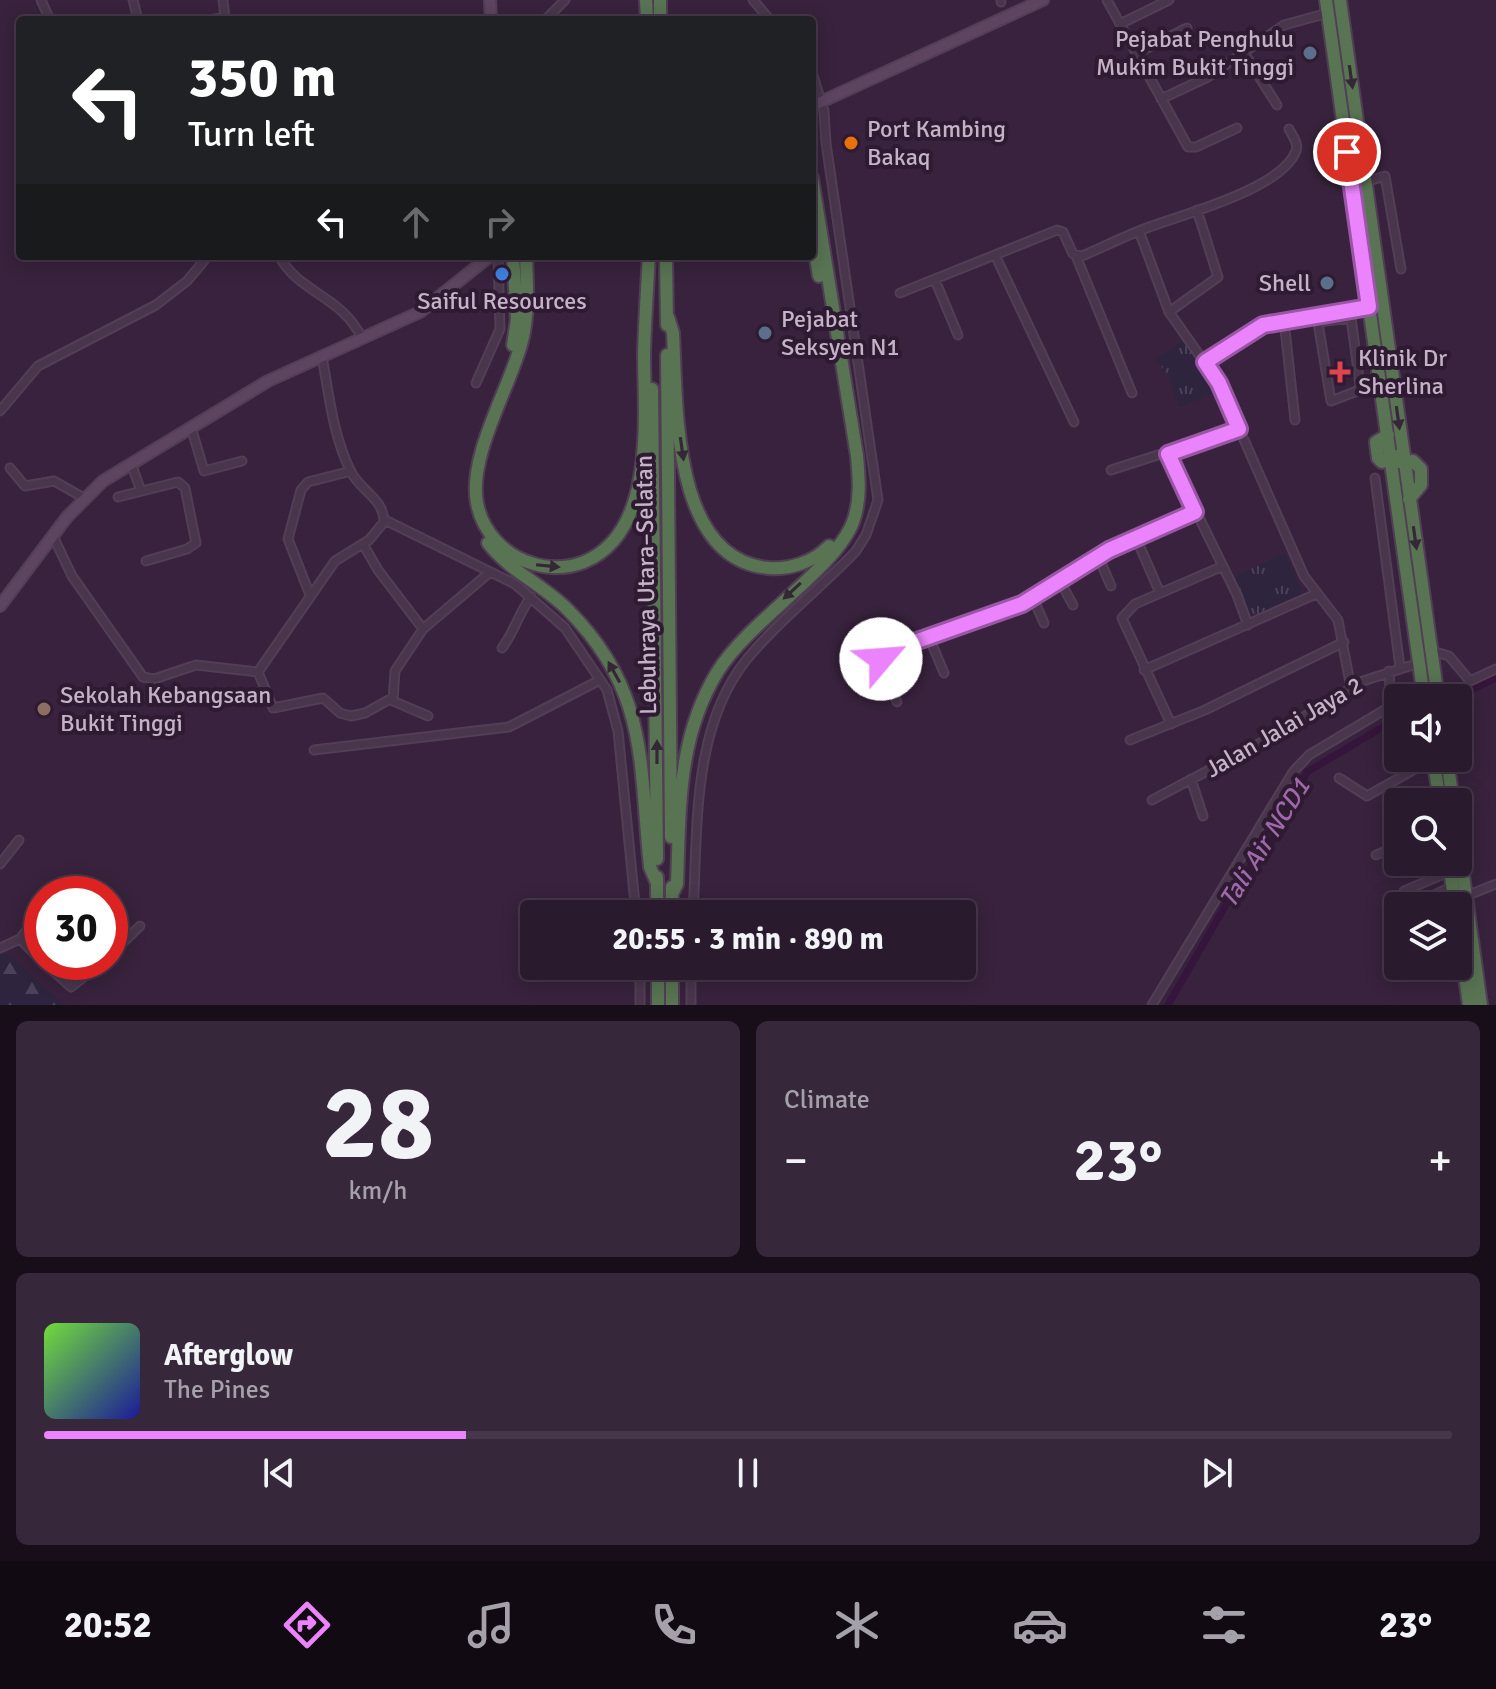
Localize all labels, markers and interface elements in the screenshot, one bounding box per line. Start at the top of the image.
place label: Pejabat Penghulu Mukim Bukit Tinggi [1096,24,1294,82]
text: 350 m [188,43,336,112]
marker: Pejabat Penghulu Mukim Bukit Tinggi [1301,44,1319,62]
icon: left [56,48,160,152]
one-way arrow [1345,65,1358,90]
text: Turn left [188,112,315,157]
place label: Port Kambing Bakaq [867,114,1006,172]
pin [1313,118,1381,186]
icon: arrive [1325,130,1369,174]
marker: Port Kambing Bakaq [842,134,860,152]
icon: left [310,200,354,244]
icon: ahead [394,200,438,244]
icon: right [478,200,522,244]
marker: Saiful Resources [493,265,511,283]
place label: Shell [1259,268,1311,298]
marker: Shell [1318,274,1336,292]
place label: Saiful Resources [417,286,587,316]
place label: Pejabat Seksyen N1 [781,304,899,362]
marker: Pejabat Seksyen N1 [756,324,774,342]
place label: Klinik Dr Sherlina [1358,343,1447,401]
marker: Klinik Dr Sherlina [1329,361,1351,383]
one-way arrow [1392,406,1405,431]
one-way arrow [676,437,689,462]
street label: Lebuhraya Utara–Selatan [629,455,663,715]
one-way arrow [1408,526,1421,551]
one-way arrow [536,559,561,572]
one-way arrow [782,582,801,600]
position arrow [839,617,923,701]
one-way arrow [607,661,621,683]
street label: Jalan Jalai Jaya 2 [1200,670,1368,784]
place label: Sekolah Kebangsaan Bukit Tinggi [60,680,271,738]
map controls [1384,684,1472,980]
button: sound [1384,684,1472,772]
marker: Sekolah Kebangsaan Bukit Tinggi [35,700,53,718]
one-way arrow [651,739,663,764]
water label: Tali Air NCD1 [1213,772,1317,914]
button: search [1384,788,1472,876]
speed limit sign: 30 [24,876,128,980]
button: layers [1384,892,1472,980]
text: 20:55 · 3 min · 890 m [612,921,884,958]
text: 28 [322,1059,434,1187]
text: Climate [784,1084,870,1116]
text: 23° [1074,1124,1162,1198]
text: − [784,1134,808,1188]
text: + [1428,1134,1452,1188]
text: km/h [349,1175,407,1207]
text: Afterglow [164,1337,293,1374]
text: The Pines [164,1374,270,1406]
icon: previous [257,1451,301,1495]
icon: pause [726,1451,770,1495]
icon: next [1195,1451,1239,1495]
icon: directions [279,1597,335,1653]
icon: music [463,1597,519,1653]
icon: phone [646,1597,702,1653]
icon: climate [829,1597,885,1653]
icon: car [1012,1597,1068,1653]
icon: filters [1196,1597,1252,1653]
text: 20:52 [64,1603,152,1648]
text: 23° [1379,1603,1432,1648]

